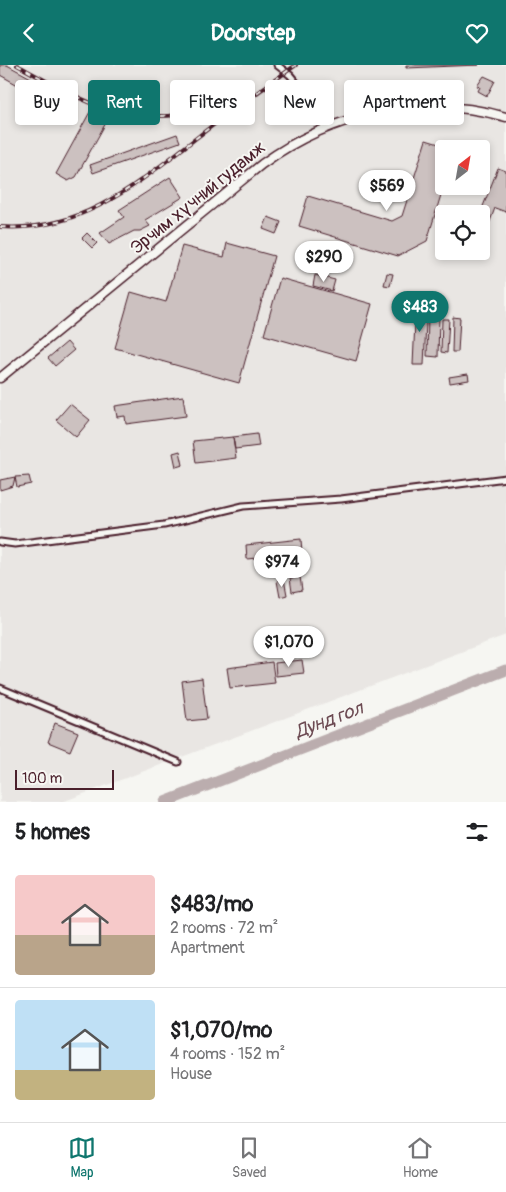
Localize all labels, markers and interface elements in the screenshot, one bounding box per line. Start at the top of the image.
icon: back [15,19,43,47]
text: Doorstep [210,19,296,47]
icon: heart [463,19,491,47]
chip: Buy [15,80,78,125]
chip: Rent [88,80,160,125]
chip: Filters [170,80,255,125]
chip: New [265,80,334,125]
chip: Apartment [344,80,464,125]
street label: Эрчим хүчний гудамж [126,136,270,259]
north arrow [435,140,490,195]
map controls [435,140,490,260]
pin: $569 [357,169,417,212]
text: $569 [370,176,404,196]
button: locate [435,205,490,260]
pin: $290 [294,241,354,283]
text: $290 [306,247,342,267]
pin: $483 [390,291,450,333]
text: $483 [403,297,437,317]
pin: $974 [252,545,312,588]
text: $974 [265,552,299,572]
pin: $1,070 [248,625,330,668]
text: $1,070 [264,632,314,652]
water label: Дунд гол [291,695,368,744]
scale bar [15,767,114,790]
text: 100 m [22,770,62,787]
icon: filters [463,818,491,846]
text: 5 homes [15,819,90,846]
text: $483/mo [170,891,253,918]
icon: home [55,895,115,955]
text: 2 rooms · 72 m² [170,918,278,938]
text: Apartment [170,938,245,958]
text: $1,070/mo [170,1017,272,1044]
icon: home [55,1020,115,1080]
text: 4 rooms · 152 m² [170,1044,285,1064]
text: House [170,1064,212,1084]
tab: Map [68,1134,96,1181]
tab: Saved [232,1134,267,1181]
tab: Home [403,1134,438,1181]

